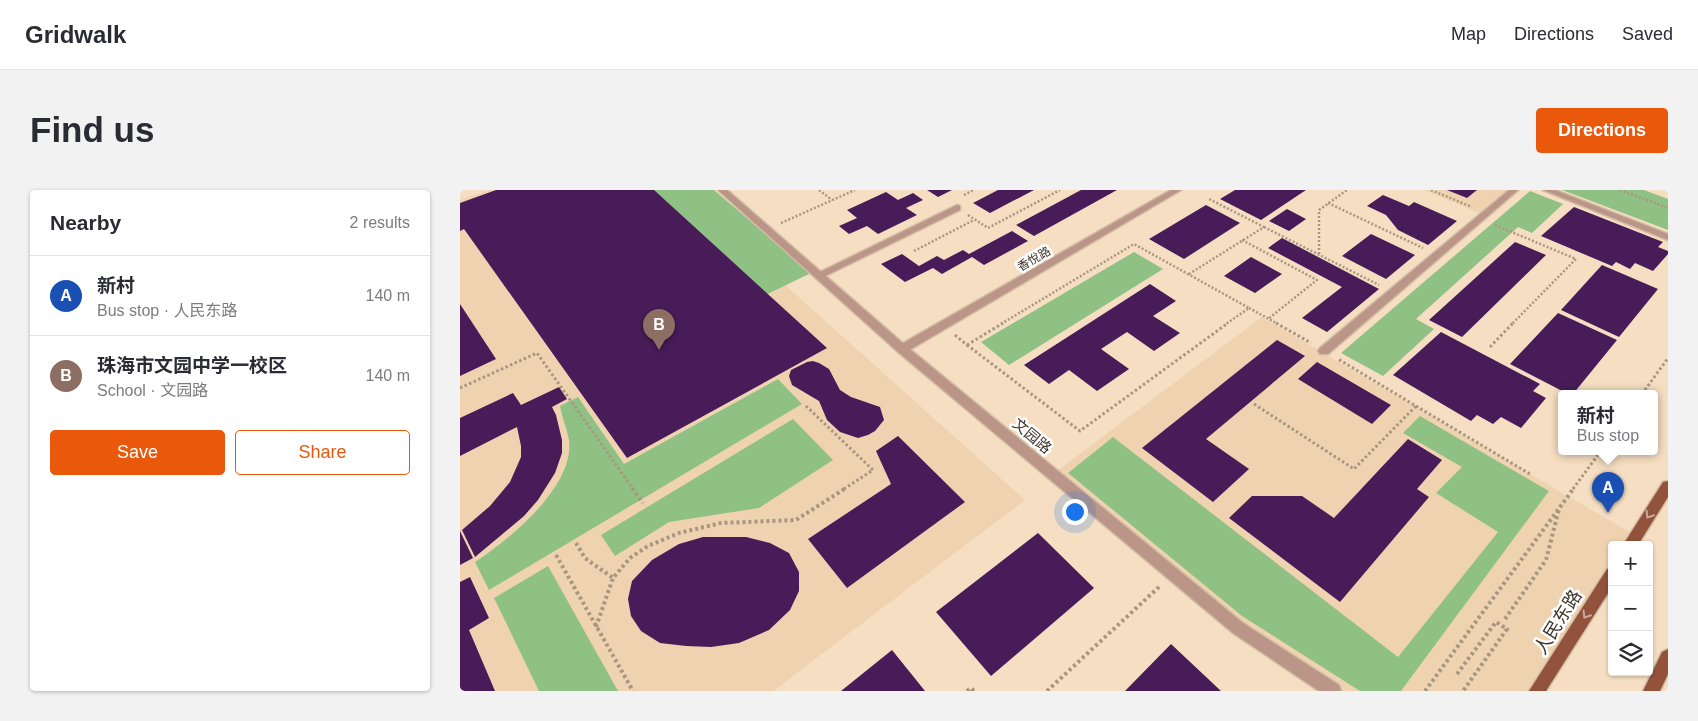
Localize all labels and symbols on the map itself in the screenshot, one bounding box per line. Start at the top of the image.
street label: 香悅路 [1015,244,1053,274]
pin: B [643,309,675,350]
street label: 文园路 [1010,415,1055,457]
pin: A [1592,472,1624,513]
your location [1062,499,1088,525]
one-way arrow [1646,510,1656,519]
street label: 人民东路 [1530,586,1586,658]
one-way arrow [1582,610,1592,619]

